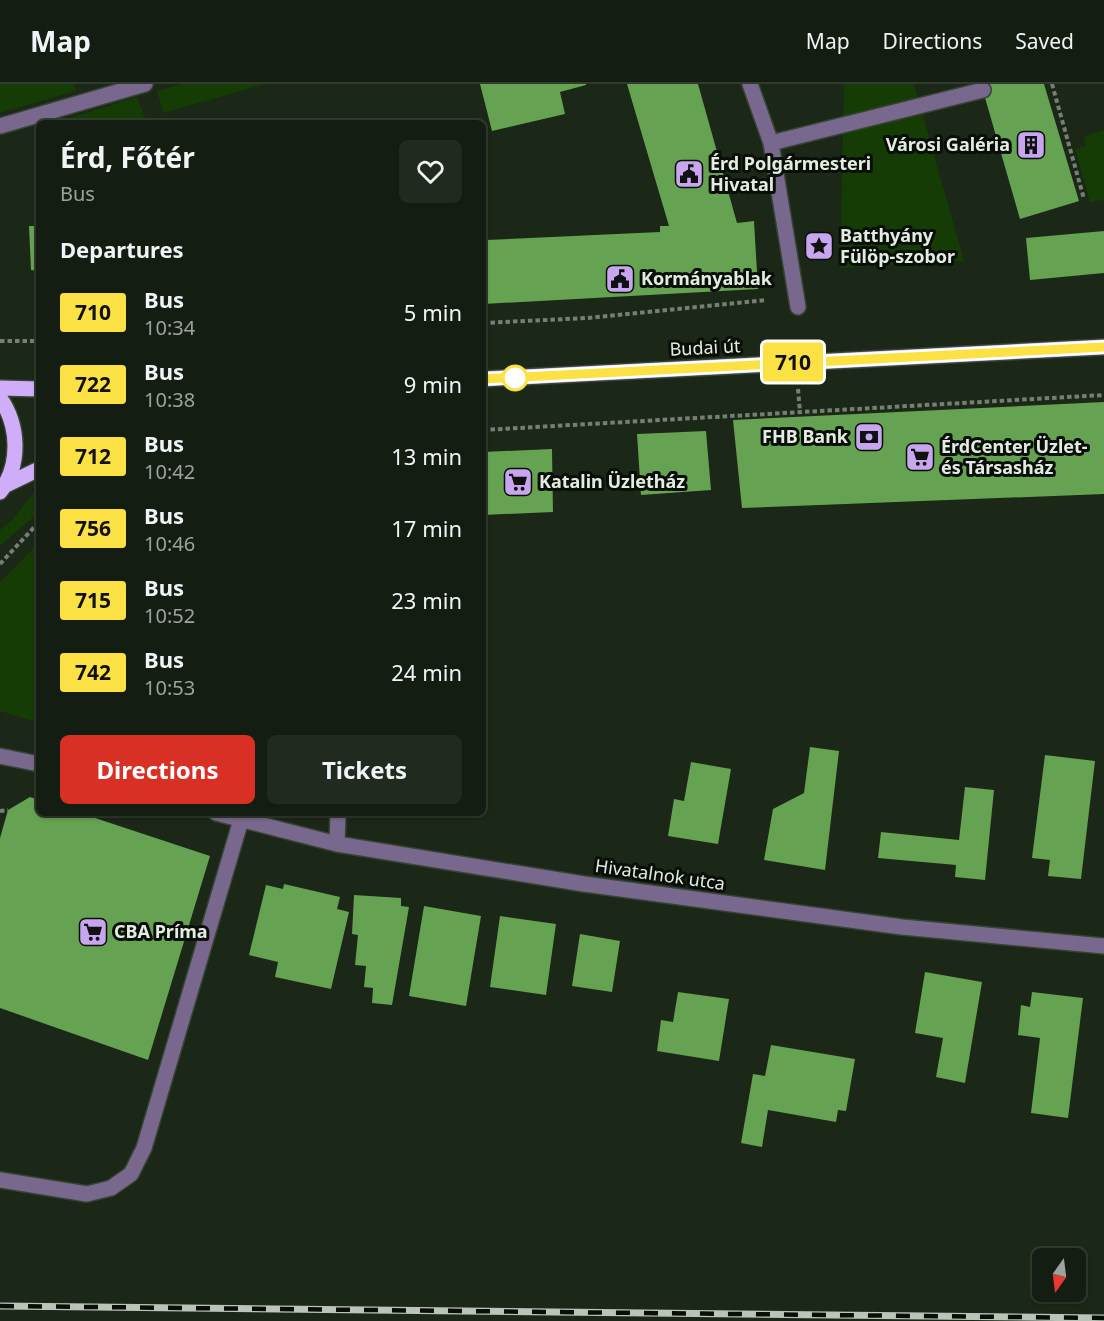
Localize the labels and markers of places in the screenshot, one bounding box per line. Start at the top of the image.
building icon: Városi Galéria [1015,129,1047,161]
place label: Városi Galéria [886,132,1010,156]
place label: Érd Polgármesteri Hivatal [710,151,871,196]
public building icon: Érd Polgármesteri Hivatal [673,158,705,190]
place label: Batthyány Fülöp-szobor [840,223,955,268]
place icon: Batthyány Fülöp-szobor [803,230,835,262]
public building icon: Kormányablak [604,263,636,295]
place label: Kormányablak [641,266,773,290]
unlabelled marker [502,365,528,391]
bank icon: FHB Bank [853,421,885,453]
place label: FHB Bank [762,424,849,448]
place label: ÉrdCenter Üzlet- és Társasház [941,434,1088,479]
supermarket icon: ÉrdCenter Üzlet- és Társasház [904,441,936,473]
supermarket icon: Katalin Üzletház [502,466,534,498]
place label: Katalin Üzletház [539,469,685,493]
supermarket icon: CBA Príma [77,916,109,948]
place label: CBA Príma [114,919,208,943]

